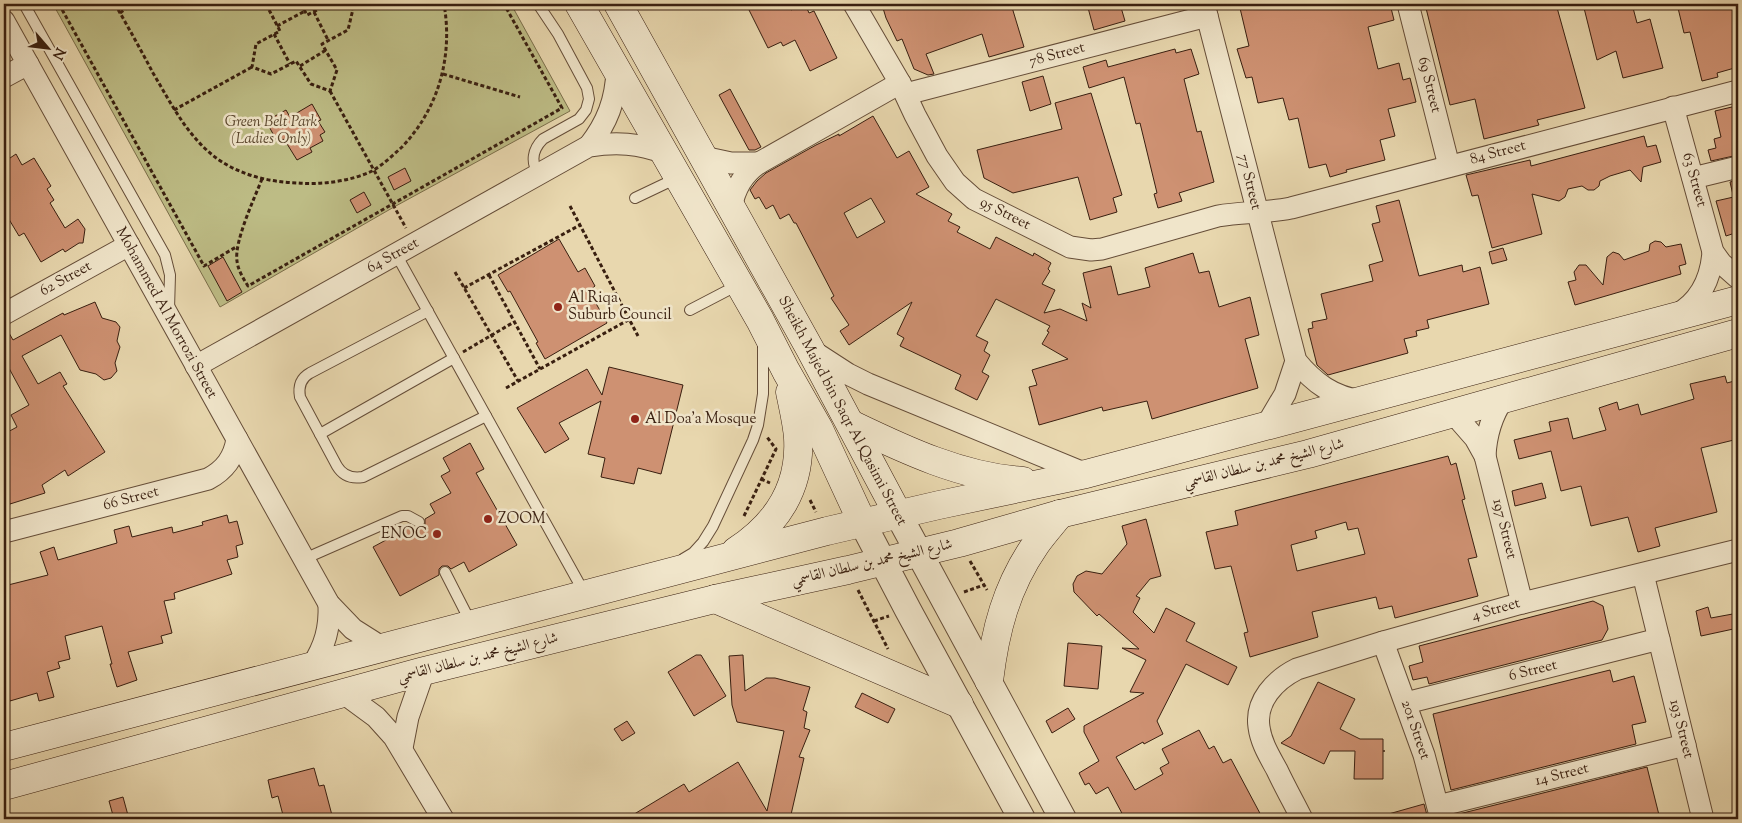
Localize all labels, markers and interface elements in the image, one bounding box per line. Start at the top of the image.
north arrow [22,22,72,72]
street label: 78 Street [1027,37,1087,73]
text: N [46,44,69,63]
street label: 69 Street [1412,55,1446,115]
park label: Green Belt Park (Ladies Only) [225,112,318,150]
street label: 84 Street [1468,136,1528,170]
street label: 63 Street [1676,150,1712,210]
street label: 77 Street [1232,152,1266,212]
street label: 95 Street [976,192,1034,236]
street label: Mohammed Al Morrozi Street [110,223,222,403]
street label: 64 Street [363,233,423,279]
street label: 62 Street [36,256,96,302]
place label: Al Riqa Suburb Council [568,288,672,326]
street label: Sheikh Majed bin Saqr Al Qasimi Street [772,292,912,530]
marker: Al Riqa Suburb Council [552,301,564,313]
place label: Al Doa'a Mosque [645,409,757,430]
marker: Al Doa'a Mosque [629,413,641,425]
street label: شارع الشيخ محمد بن سلطان القاسمي [1181,434,1347,496]
street label: 66 Street [101,482,161,516]
street label: 197 Street [1486,497,1522,561]
place label: ZOOM [498,509,546,530]
marker: ZOOM [482,513,494,525]
place label: ENOC [381,524,427,545]
marker: ENOC [431,528,443,540]
street label: شارع الشيخ محمد بن سلطان القاسمي [789,534,955,594]
street label: 4 Street [1469,593,1523,627]
street label: شارع الشيخ محمد بن سلطان القاسمي [395,628,561,690]
street label: 6 Street [1506,655,1560,687]
street label: 201 Street [1395,697,1435,763]
street label: 193 Street [1664,697,1698,761]
street label: 14 Street [1533,758,1591,792]

